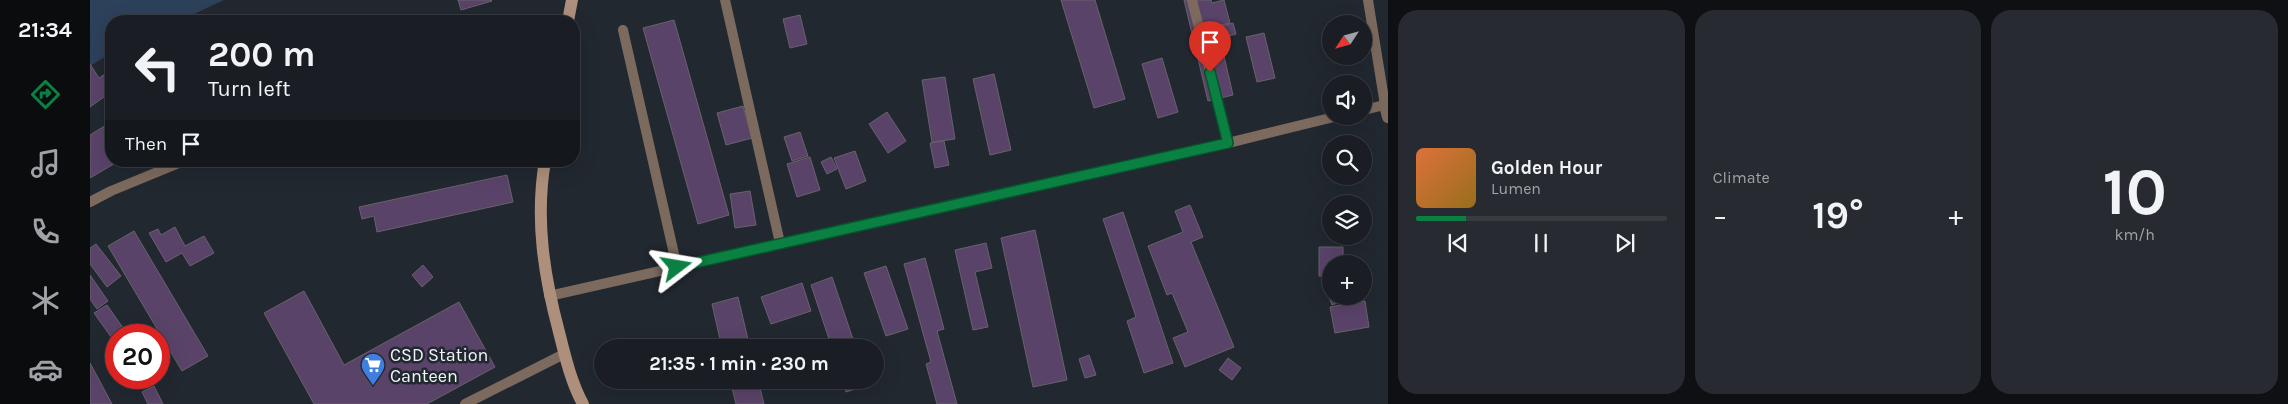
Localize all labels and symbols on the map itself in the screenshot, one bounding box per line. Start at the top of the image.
north arrow [1322,15,1372,65]
pin [1189,21,1231,72]
position arrow [650,240,702,292]
speed limit sign: 20 [105,324,170,389]
place label: CSD Station Canteen [390,344,488,387]
supermarket icon: CSD Station Canteen [360,352,386,386]

